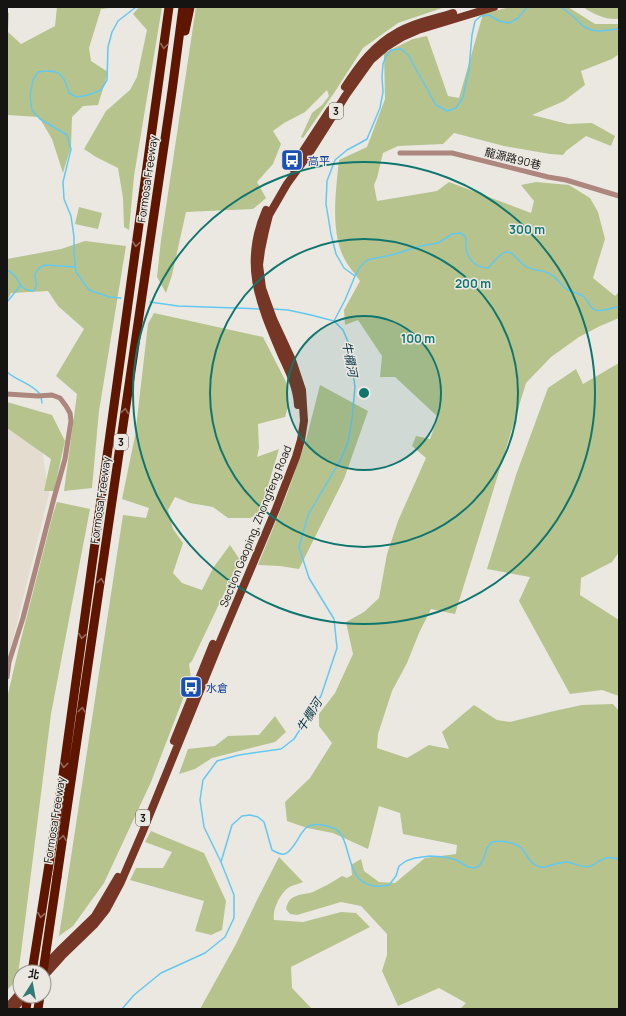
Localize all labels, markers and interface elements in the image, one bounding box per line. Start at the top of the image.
one-way arrow [160,43,169,49]
road number: 3 [329,103,343,119]
street label: Formosa Freeway [133,134,161,223]
street label: 龍源路90巷 [483,144,543,172]
bus stop icon: 高平 [279,147,305,173]
place label: 高平 [308,153,330,168]
text: 300 m [509,221,545,238]
one-way arrow [132,241,141,247]
text: 200 m [455,275,491,292]
text: 100 m [401,330,435,347]
water label: 牛欄河 [338,340,362,380]
centre of rings [357,386,371,400]
one-way arrow [120,408,129,414]
road number: 3 [114,434,128,450]
street label: Section Gaoping, Zhongfeng Road [216,443,294,609]
street label: Formosa Freeway [86,455,114,544]
one-way arrow [96,578,105,584]
one-way arrow [78,633,87,639]
bus stop icon: 水倉 [178,674,204,700]
place label: 水倉 [206,680,228,695]
water label: 牛欄河 [292,694,327,735]
one-way arrow [77,707,86,713]
one-way arrow [60,762,69,768]
street label: Formosa Freeway [40,775,68,864]
road number: 3 [136,810,150,826]
one-way arrow [58,835,67,841]
one-way arrow [37,912,46,918]
north arrow [12,964,52,1004]
text: 北 [27,965,41,982]

